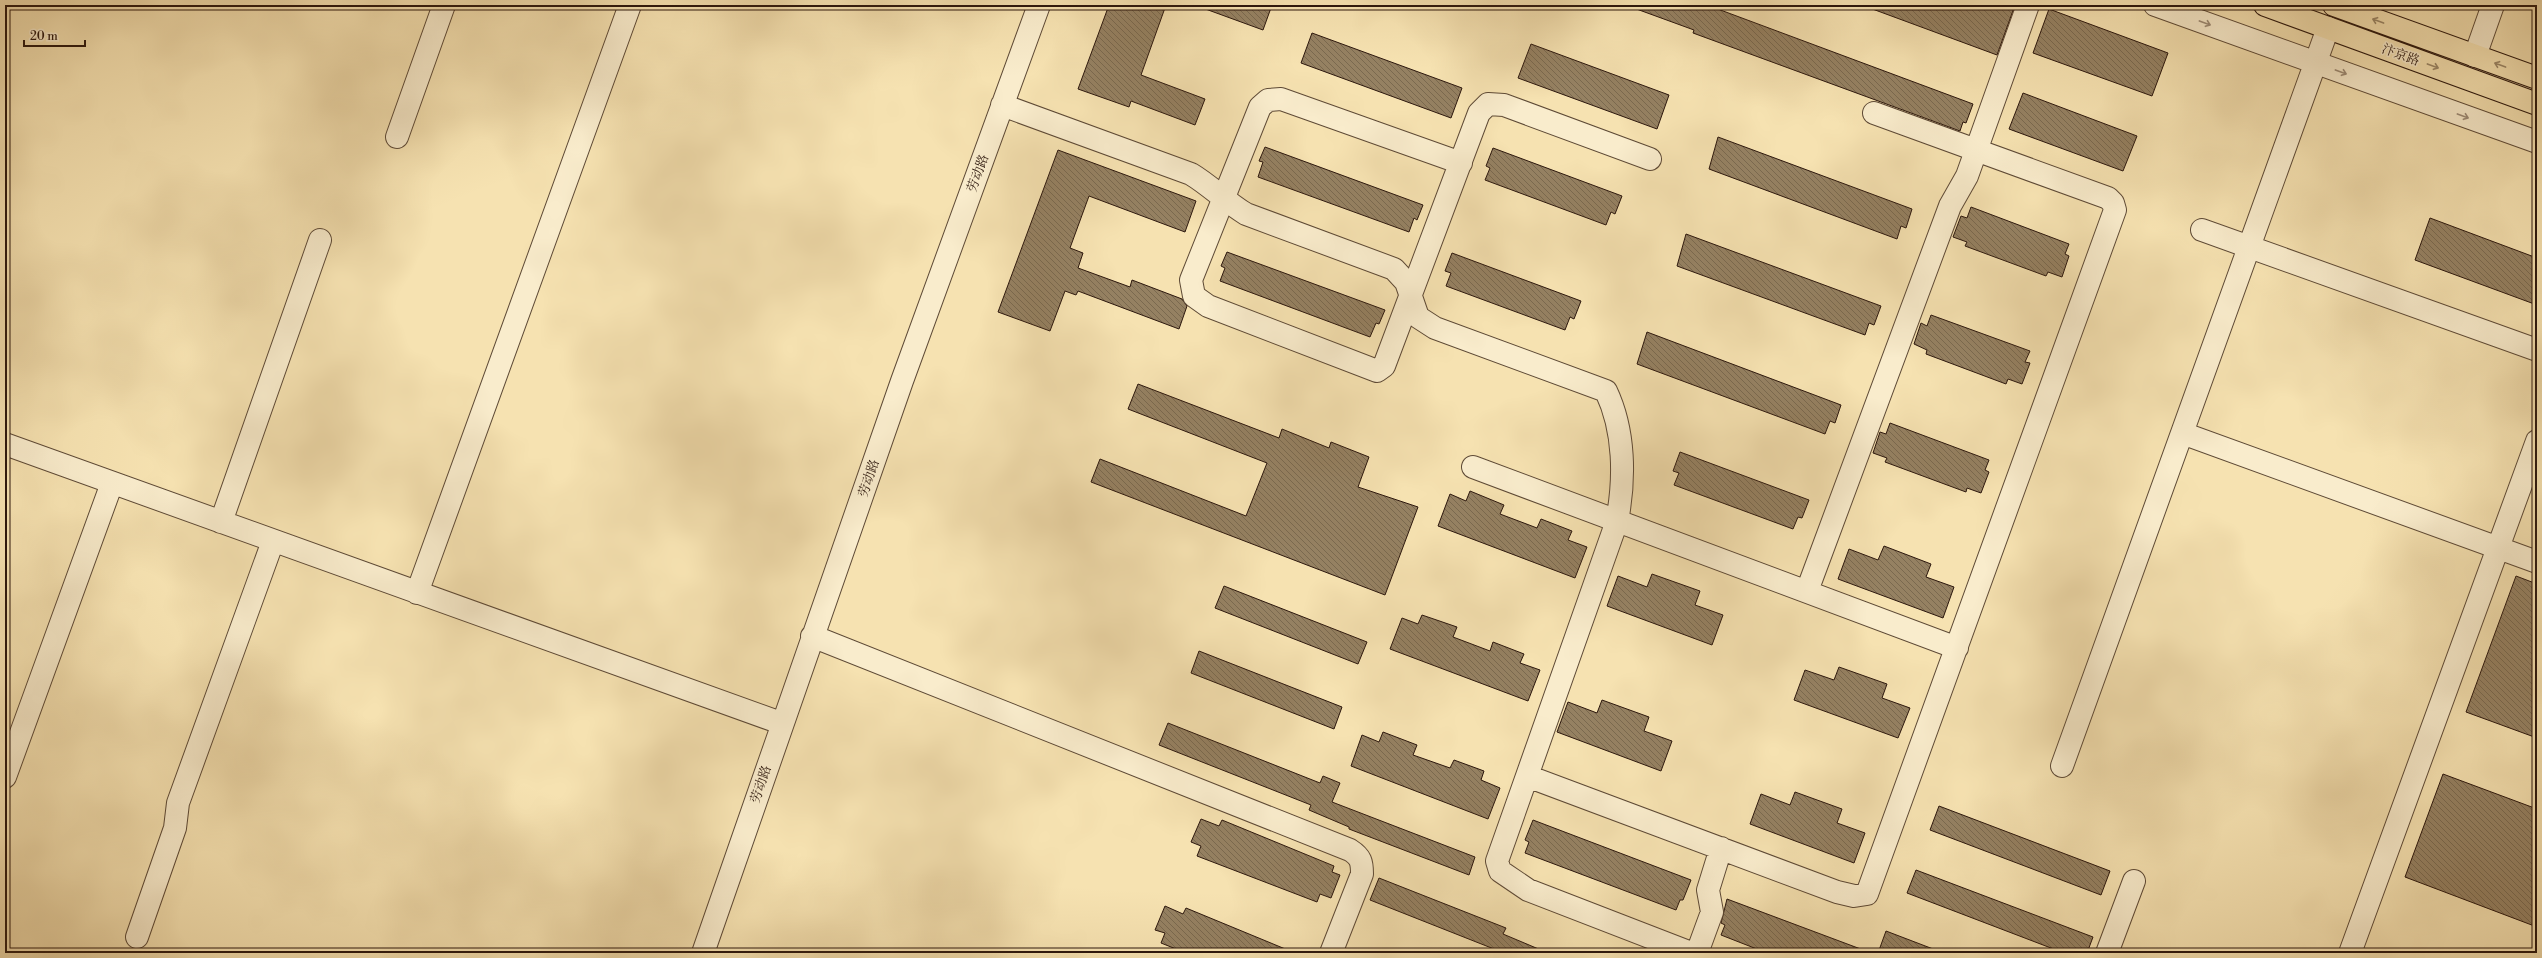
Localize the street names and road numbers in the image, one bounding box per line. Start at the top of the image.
street label: 汴京路 [2380,41,2422,69]
street label: 劳动路 [964,152,992,194]
street label: 劳动路 [855,457,883,499]
street label: 劳动路 [747,763,775,805]

